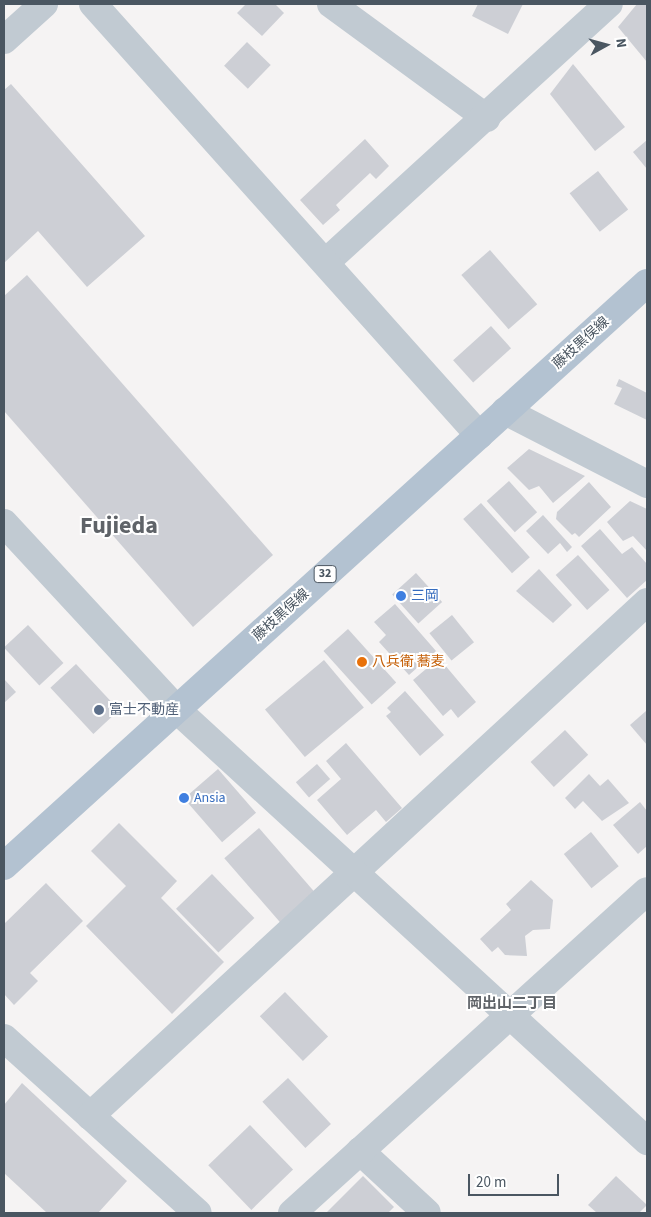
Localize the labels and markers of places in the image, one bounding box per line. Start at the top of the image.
place label: 三岡 [411,588,439,604]
marker: 三岡 [395,590,407,602]
place label: 八兵衛 蕎麦 [372,654,445,670]
marker: 八兵衛 蕎麦 [356,656,368,668]
place label: 富士不動産 [109,702,179,718]
marker: 富士不動産 [93,704,105,716]
place label: Ansia [194,790,226,806]
marker: Ansia [178,792,190,804]

